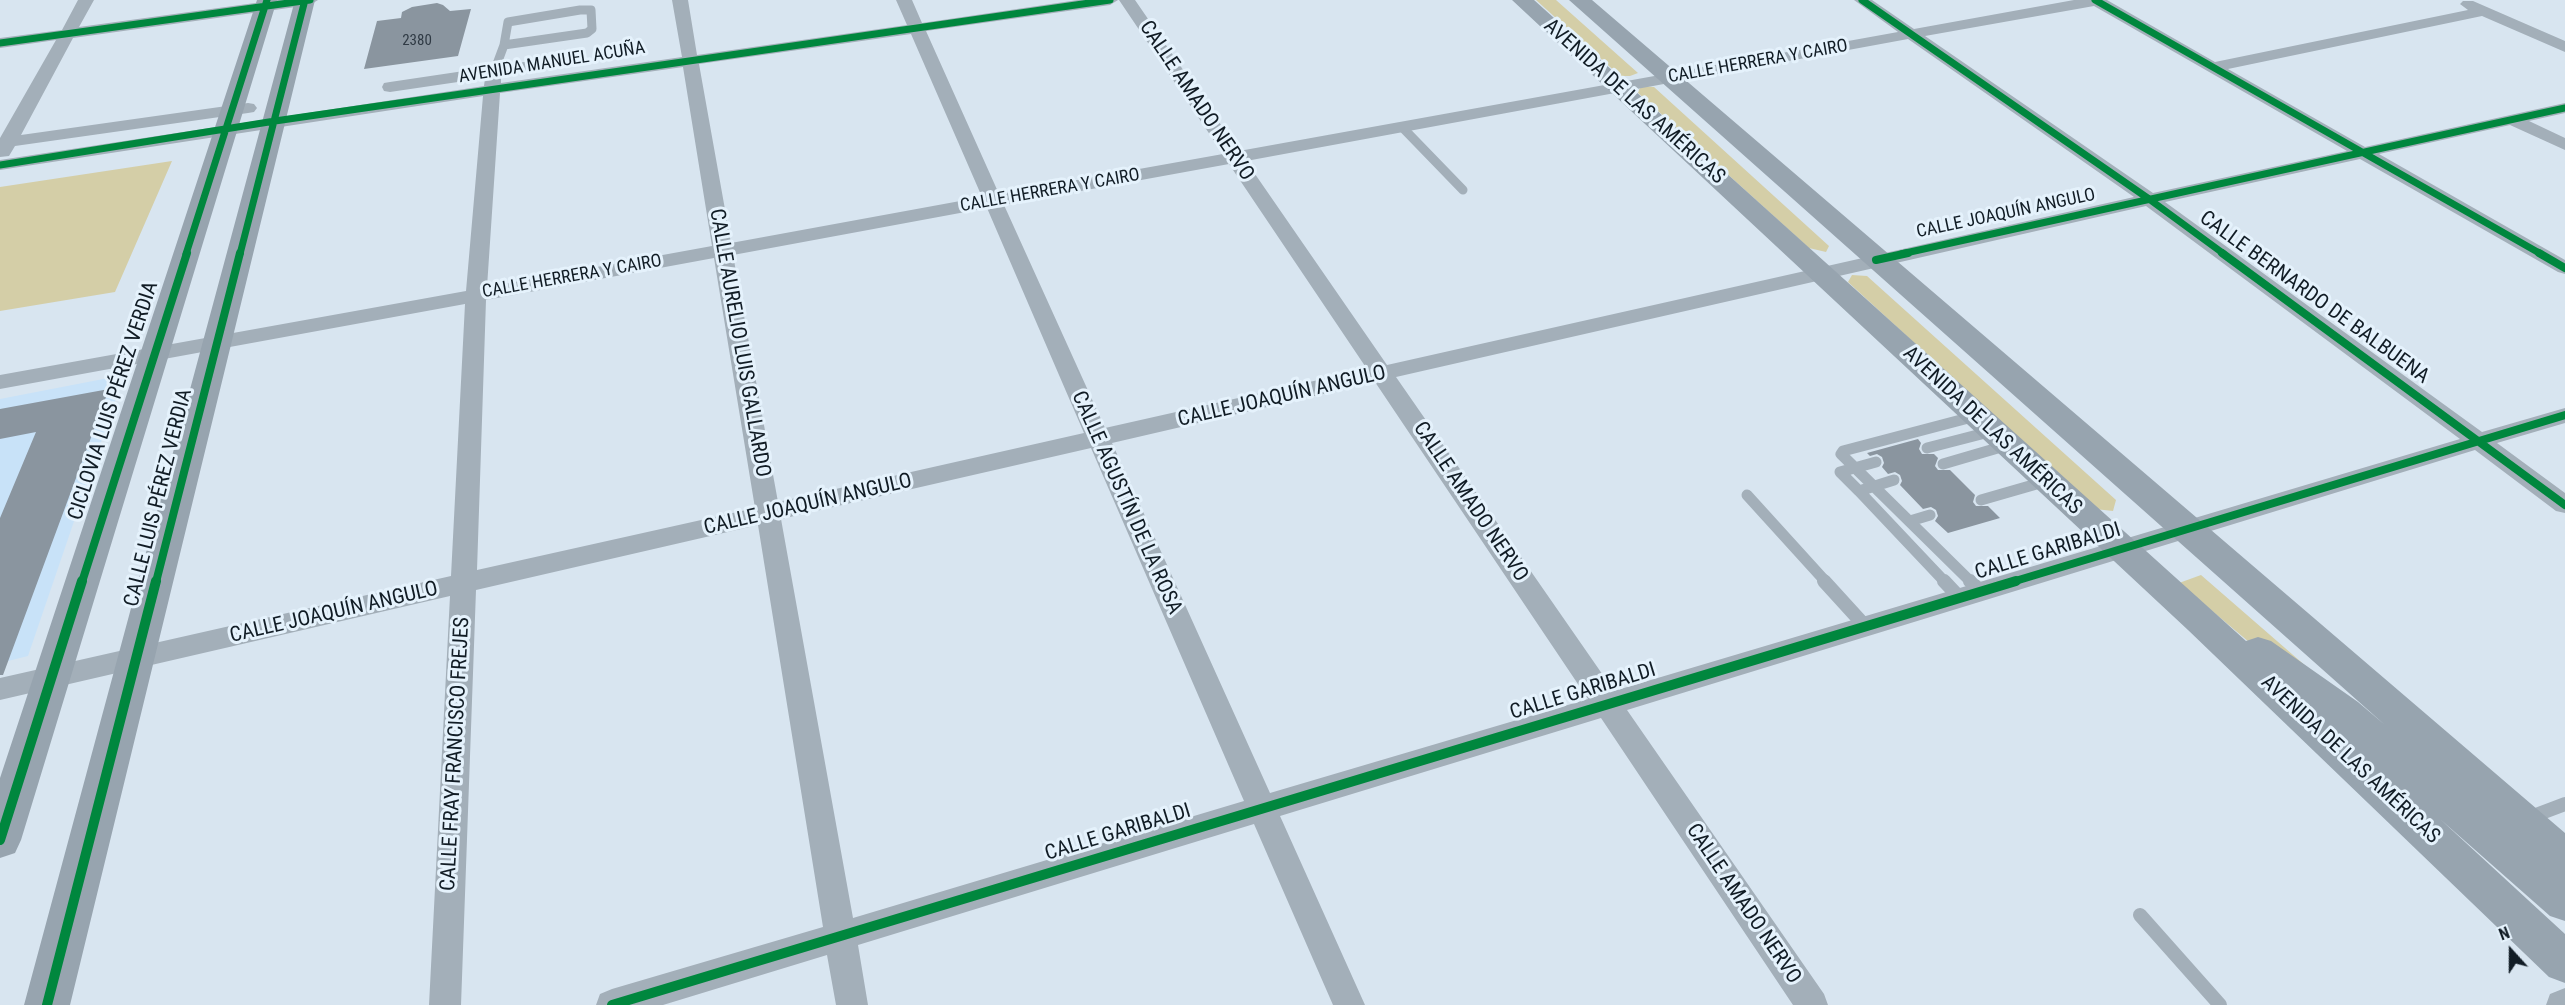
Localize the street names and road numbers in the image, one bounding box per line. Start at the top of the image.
street label: AVENIDA DE LAS AMÉRICAS [1538,14,1730,190]
street label: CALLE AMADO NERVO [1133,16,1259,186]
street label: CALLE HERRERA Y CAIRO [1666,36,1850,88]
street label: AVENIDA MANUEL ACUÑA [457,38,647,88]
street label: CALLE HERRERA Y CAIRO [958,165,1142,217]
street label: CALLE JOAQUÍN ANGULO [1915,184,2097,244]
street label: CALLE BERNARDO DE BALBUENA [2194,206,2434,390]
street label: CALLE AURELIO LUIS GALLARDO [703,207,775,479]
street label: CALLE HERRERA Y CAIRO [480,251,664,303]
street label: CICLOVIA LUIS PÉREZ VERDIA [63,278,165,524]
street label: AVENIDA DE LAS AMÉRICAS [1897,342,2087,520]
street label: CALLE JOAQUÍN ANGULO [1176,361,1388,433]
street label: CALLE LUIS PÉREZ VERDIA [120,386,198,610]
street label: CALLE AGUSTÍN DE LA ROSA [1065,388,1187,618]
street label: CALLE AMADO NERVO [1407,417,1533,587]
street label: CALLE JOAQUÍN ANGULO [702,469,914,541]
street label: CALLE GARIBALDI [1972,518,2124,586]
street label: CALLE JOAQUÍN ANGULO [228,577,440,649]
street label: CALLE FRAY FRANCISCO FREJES [436,616,476,892]
street label: CALLE GARIBALDI [1507,658,1659,726]
street label: AVENIDA DE LAS AMÉRICAS [2255,671,2445,849]
street label: CALLE GARIBALDI [1042,799,1194,867]
street label: CALLE AMADO NERVO [1680,819,1806,989]

